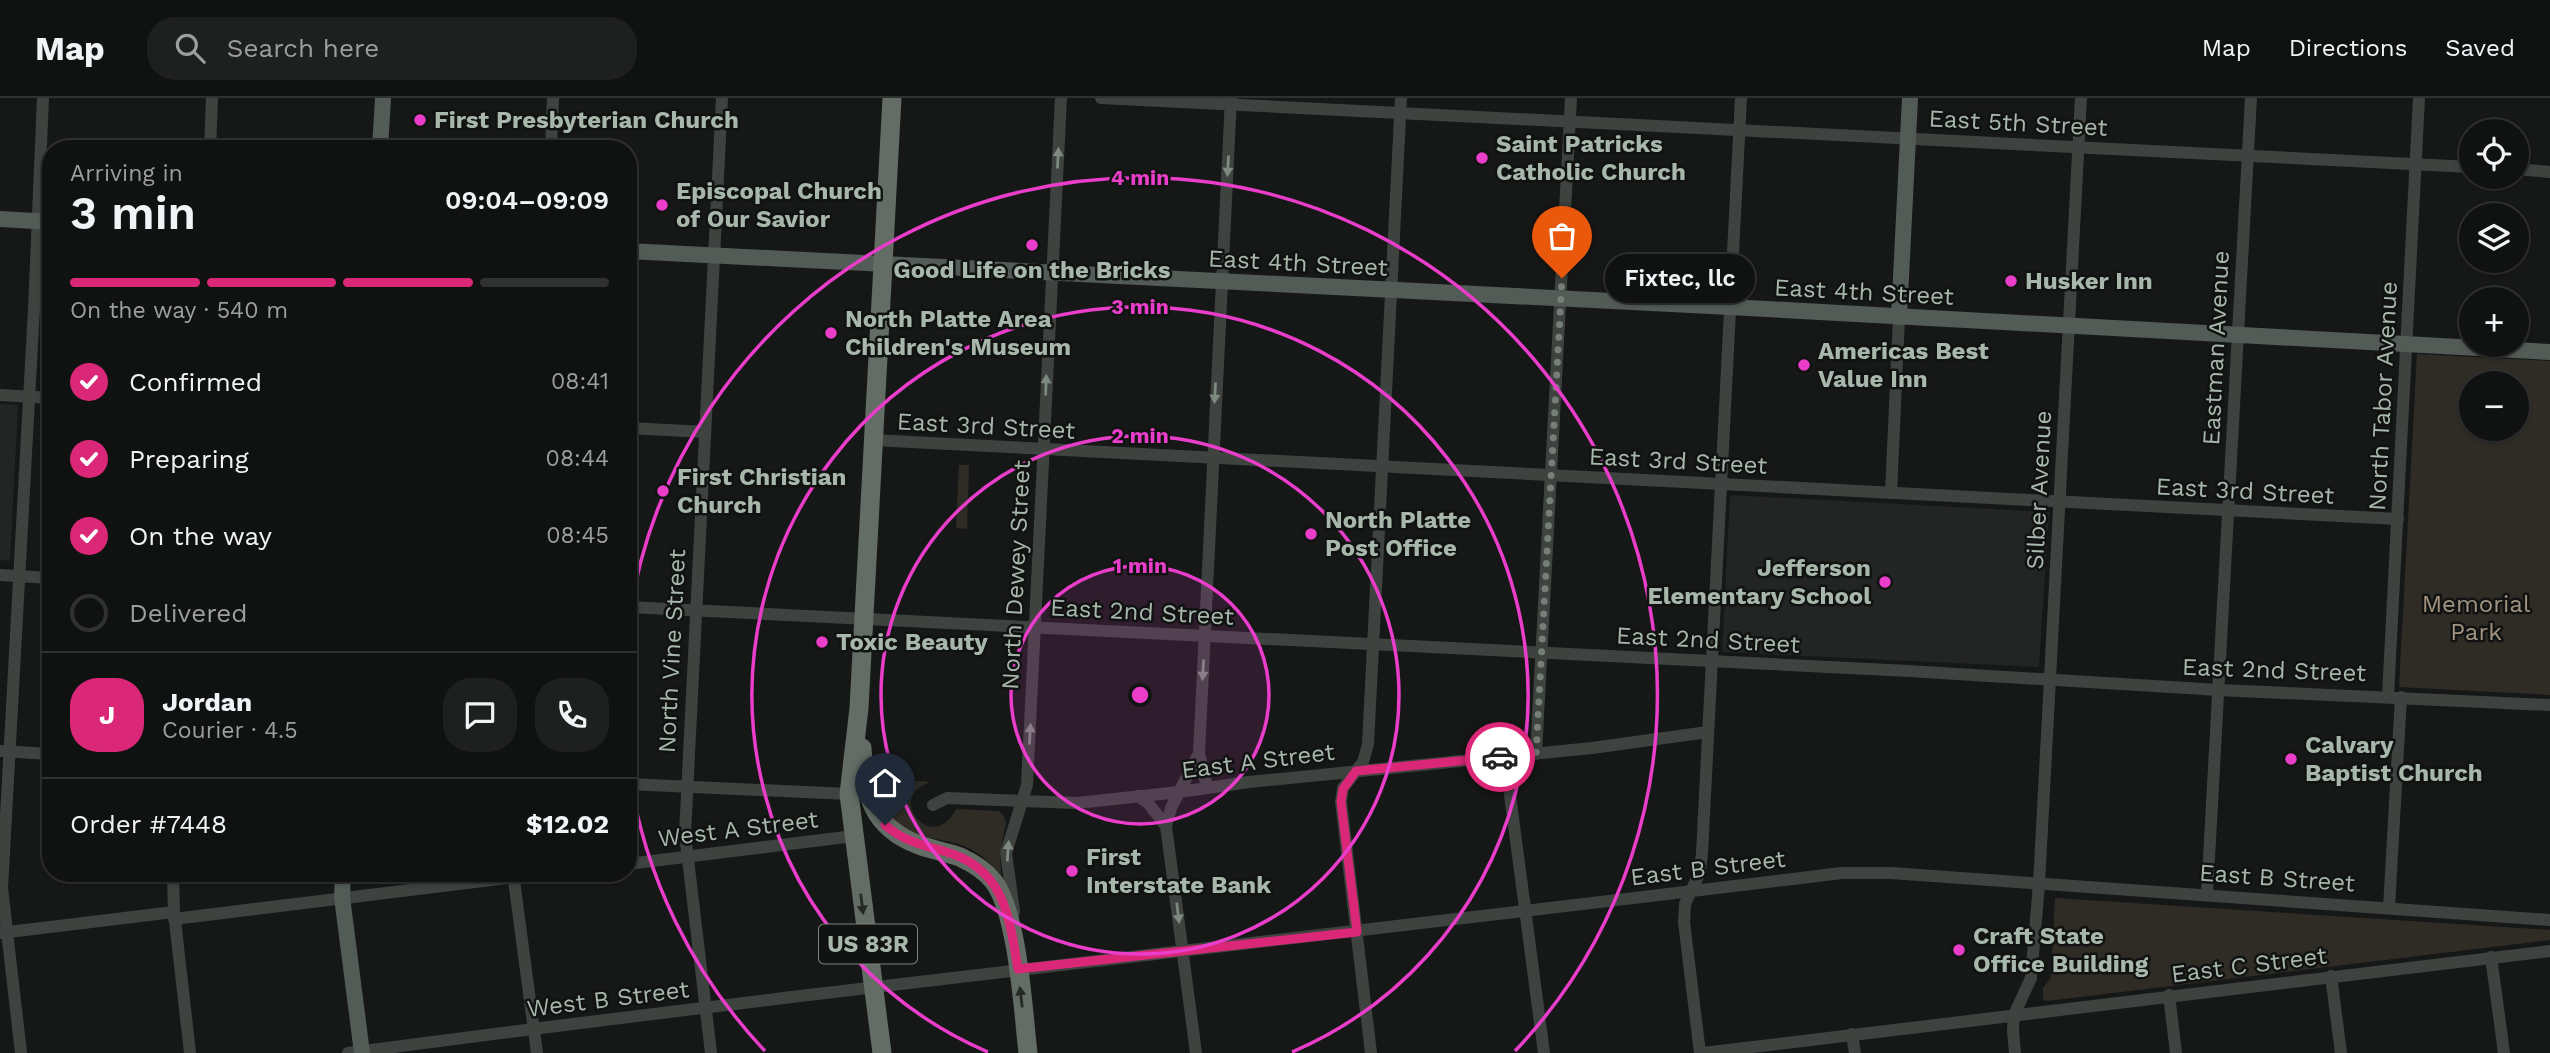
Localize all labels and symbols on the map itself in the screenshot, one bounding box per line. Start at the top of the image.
street label: East 5th Street [1928,104,2108,142]
place label: First Presbyterian Church [434,106,739,134]
marker: First Presbyterian Church [412,112,428,128]
place label: Saint Patricks Catholic Church [1496,130,1686,186]
one-way arrow [1052,146,1063,168]
marker: Saint Patricks Catholic Church [1474,150,1490,166]
one-way arrow [1222,155,1233,177]
text: 4 min [1111,165,1169,190]
place label: Episcopal Church of Our Savior [676,177,882,233]
marker: Episcopal Church of Our Savior [654,197,670,213]
pin [1532,206,1592,278]
marker: Good Life on the Bricks [1024,237,1040,253]
street label: East 4th Street [1207,244,1389,282]
street label: Eastman Avenue [2197,250,2235,446]
callout: Fixtec, llc [1604,254,1754,302]
place label: Good Life on the Bricks [893,256,1171,284]
place label: Husker Inn [2025,267,2153,295]
street label: East 4th Street [1773,273,1955,311]
marker: Husker Inn [2003,273,2019,289]
street label: North Tabor Avenue [2363,281,2403,511]
text: 3 min [1111,294,1169,319]
place label: North Platte Area Children's Museum [845,305,1071,361]
marker: North Platte Area Children's Museum [823,325,839,341]
place label: Americas Best Value Inn [1818,337,1989,393]
marker: Americas Best Value Inn [1796,357,1812,373]
one-way arrow [1041,373,1052,395]
one-way arrow [1210,383,1221,405]
street label: East 3rd Street [896,407,1076,445]
street label: Silber Avenue [2021,410,2057,570]
text: 2 min [1111,423,1169,448]
street label: East 3rd Street [1588,442,1768,480]
street label: North Dewey Street [996,459,1036,691]
place label: First Christian Church [677,463,847,519]
street label: East 3rd Street [2155,472,2335,510]
marker: First Christian Church [655,483,671,499]
place label: North Platte Post Office [1325,506,1471,562]
marker: North Platte Post Office [1303,526,1319,542]
street label: North Vine Street [653,548,691,754]
text: 1 min [1113,553,1167,578]
place label: Jefferson Elementary School [1647,554,1871,610]
marker: Jefferson Elementary School [1877,574,1893,590]
park label: Memorial Park [2422,590,2531,646]
street label: East 2nd Street [1049,593,1235,631]
street label: East 2nd Street [1615,621,1801,659]
place label: Toxic Beauty [836,628,988,656]
marker: Toxic Beauty [814,634,830,650]
street label: East 2nd Street [2182,653,2366,687]
one-way arrow [1197,659,1208,681]
centre of rings [1128,683,1152,707]
courier [1465,722,1535,792]
one-way arrow [1024,723,1035,745]
place label: Calvary Baptist Church [2305,731,2483,787]
street label: East A Street [1180,738,1336,784]
marker: Calvary Baptist Church [2283,751,2299,767]
pin [855,753,915,825]
street label: West A Street [656,805,820,853]
one-way arrow [1003,840,1014,862]
place label: First Interstate Bank [1086,843,1271,899]
street label: East B Street [1629,845,1787,891]
street label: East B Street [2198,859,2356,897]
marker: First Interstate Bank [1064,863,1080,879]
one-way arrow [857,893,868,915]
one-way arrow [1172,903,1183,925]
place label: Craft State Office Building [1973,922,2149,978]
road number: US 83R [819,924,917,964]
marker: Craft State Office Building [1951,942,1967,958]
street label: East C Street [2170,942,2328,988]
street label: West B Street [525,975,691,1023]
one-way arrow [1016,986,1027,1008]

